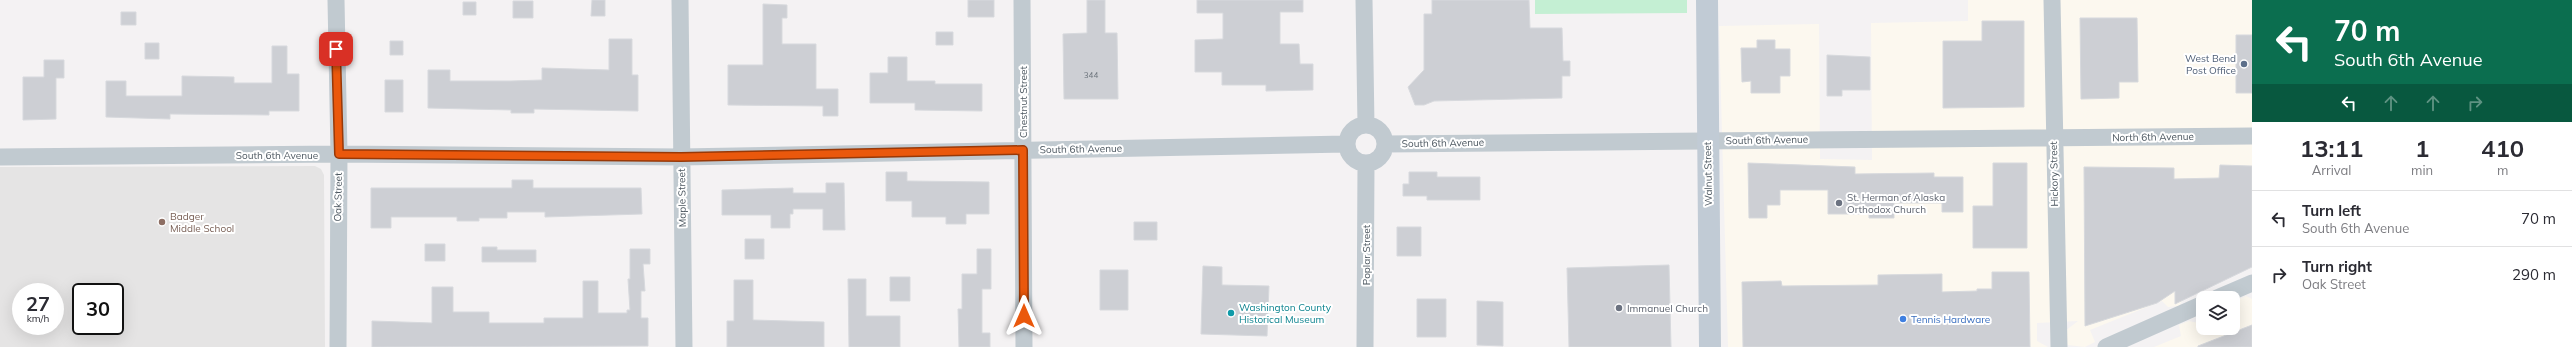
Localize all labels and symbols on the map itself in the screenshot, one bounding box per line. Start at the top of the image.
pin [319,32,353,66]
place label: West Bend Post Office [2185,52,2236,77]
marker: West Bend Post Office [2239,59,2249,69]
street label: Chestnut Street [1017,66,1030,138]
house number: 344 [1084,70,1098,80]
street label: North 6th Avenue [2112,130,2194,144]
street label: South 6th Avenue [1726,133,1808,147]
street label: South 6th Avenue [1402,136,1484,150]
street label: Walnut Street [1701,141,1715,206]
street label: Hickory Street [2047,141,2061,207]
street label: South 6th Avenue [1040,142,1122,156]
street label: South 6th Avenue [236,149,318,162]
street label: Maple Street [675,168,689,227]
street label: Oak Street [331,172,345,222]
place label: St. Herman of Alaska Orthodox Church [1847,191,1945,216]
marker: St. Herman of Alaska Orthodox Church [1834,198,1844,208]
place label: Badger Middle School [170,210,234,235]
marker: Badger Middle School [157,217,167,227]
street label: Poplar Street [1360,224,1373,285]
speed limit sign: 30 [72,283,124,335]
position arrow [1003,295,1045,337]
place label: Washington County Historical Museum [1239,301,1332,326]
place label: Immanuel Church [1627,302,1708,315]
marker: Immanuel Church [1614,303,1624,313]
marker: Washington County Historical Museum [1226,308,1236,318]
place label: Tennis Hardware [1911,313,1990,326]
marker: Tennis Hardware [1898,314,1908,324]

